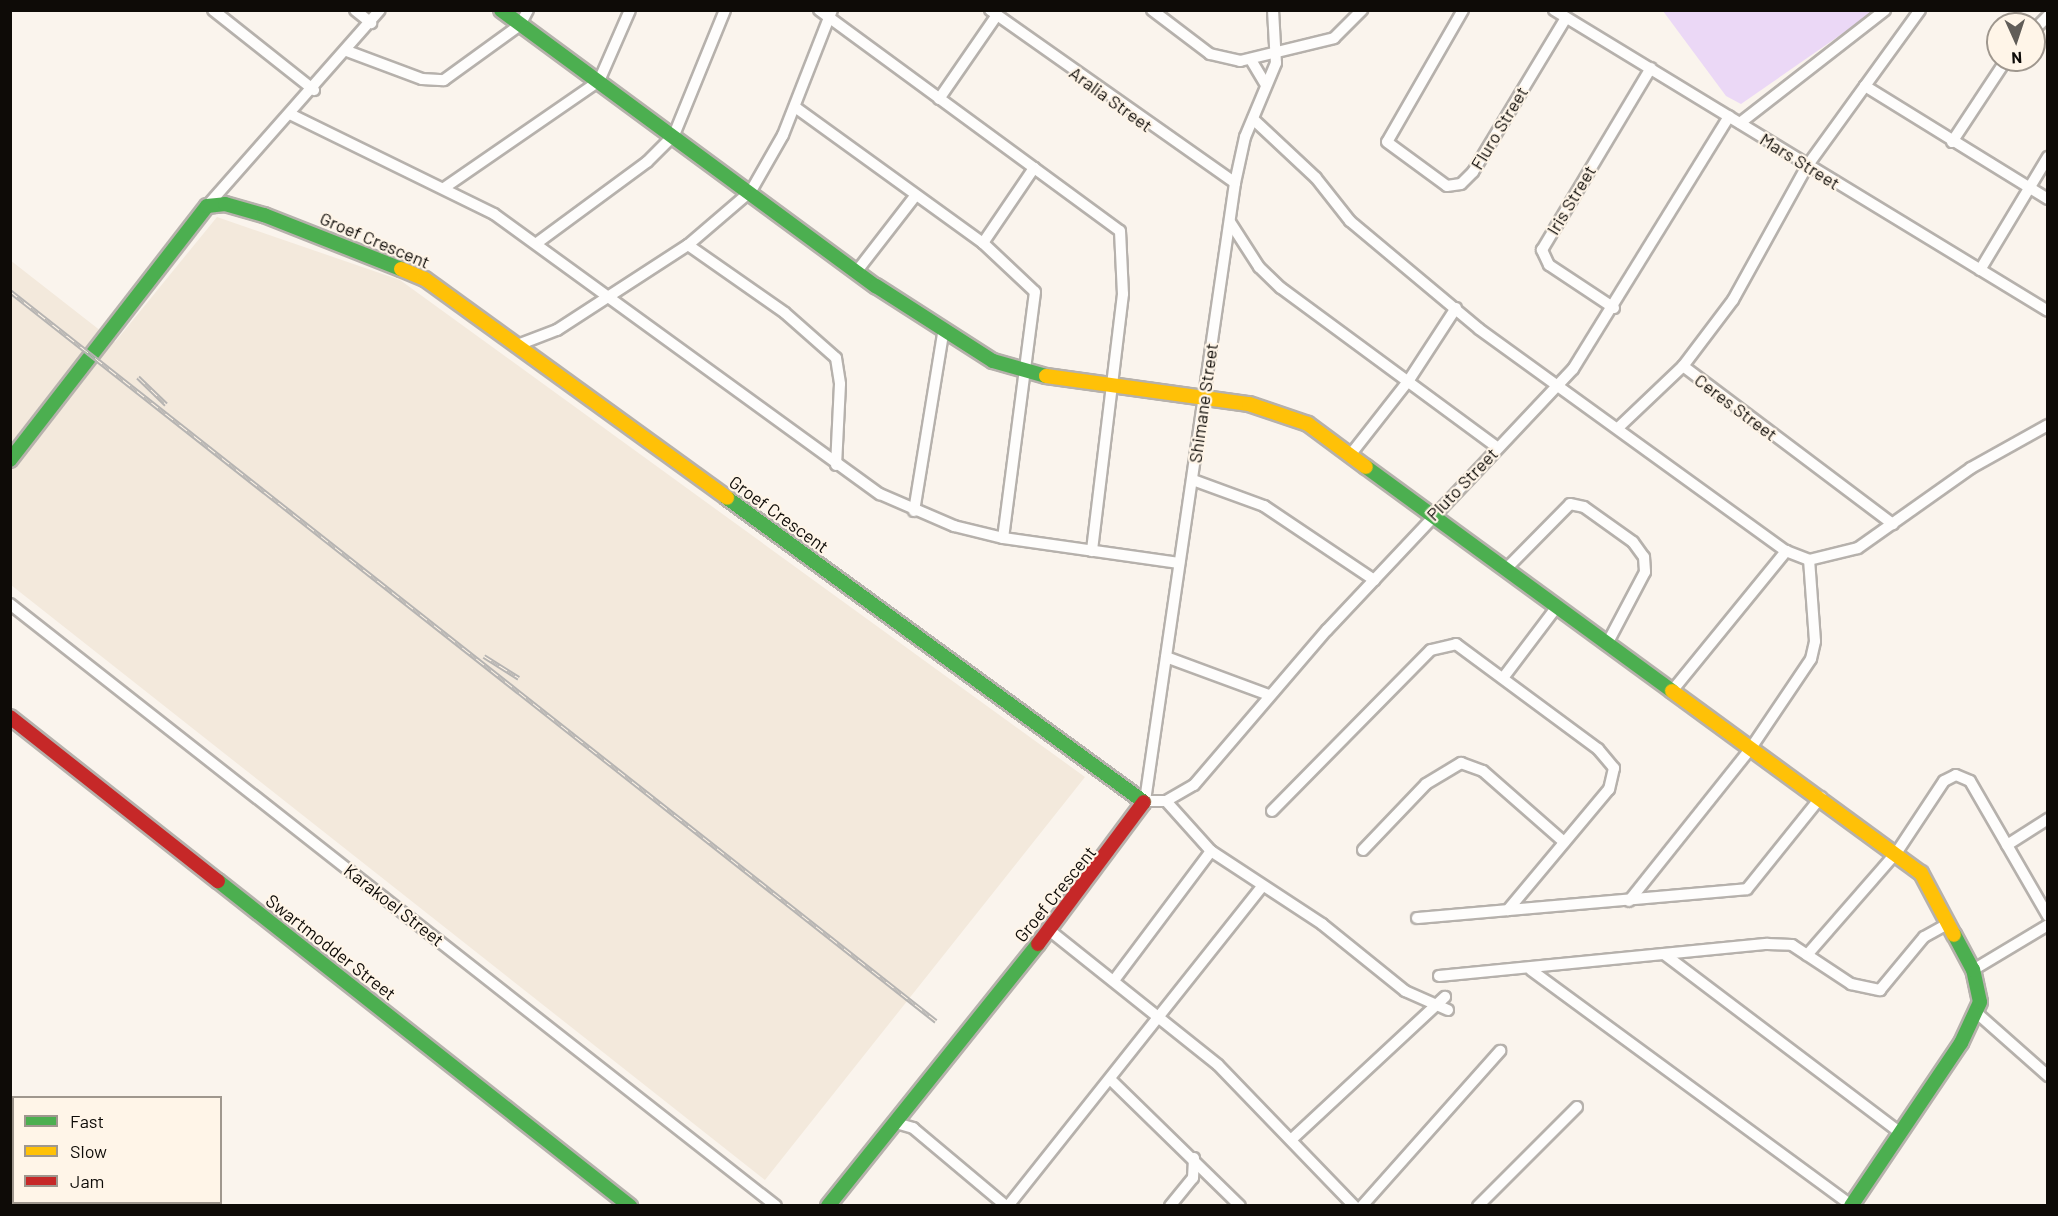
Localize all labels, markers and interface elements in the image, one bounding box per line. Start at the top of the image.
north arrow [1986,12,2046,72]
text: N [2011,49,2023,68]
street label: Aralia Street [1065,62,1157,136]
street label: Fluro Street [1466,83,1532,173]
street label: Mars Street [1756,128,1844,194]
street label: Iris Street [1542,161,1600,239]
street label: Groef Crescent [317,207,433,273]
street label: Shimane Street [1184,342,1222,464]
street label: Ceres Street [1690,369,1782,445]
street label: Pluto Street [1422,443,1502,525]
street label: Groef Crescent [725,471,833,557]
street label: Groef Crescent [1010,842,1100,946]
street label: Karakoel Street [340,859,448,951]
street label: Swartmodder Street [262,890,400,1004]
legend [12,1096,222,1204]
text: Fast [70,1110,104,1132]
text: Slow [70,1140,107,1162]
text: Jam [70,1170,104,1192]

